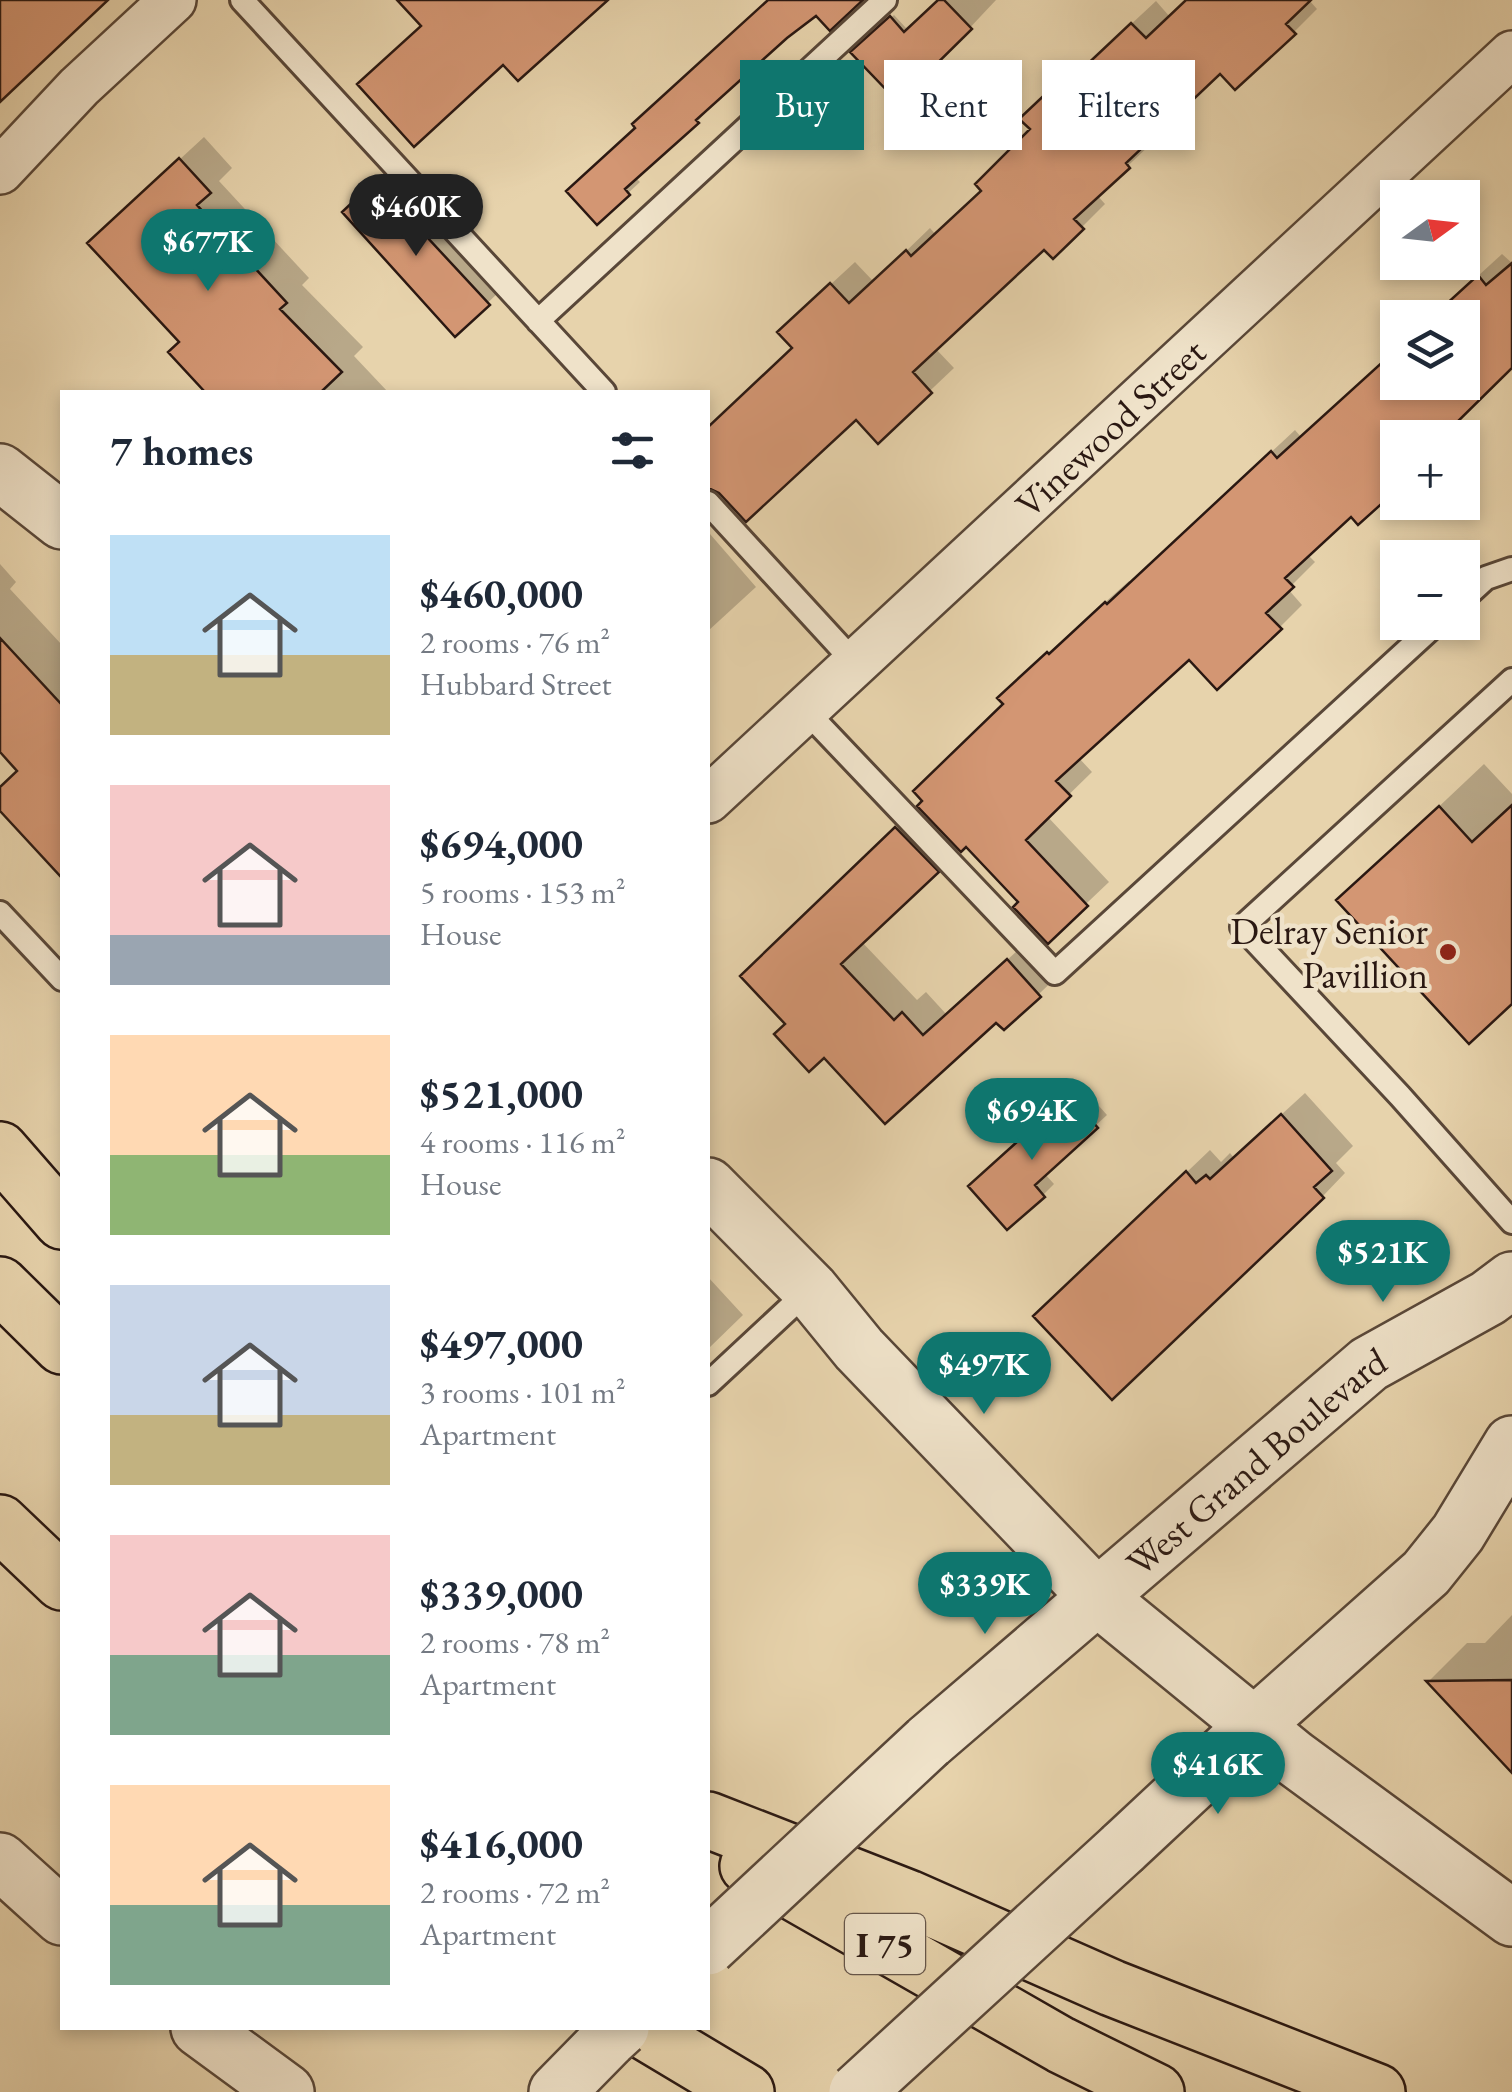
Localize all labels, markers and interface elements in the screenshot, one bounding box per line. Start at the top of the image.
chip: Buy [740,60,864,150]
chip: Rent [884,60,1022,150]
chip: Filters [1042,60,1195,150]
pin: $460K [346,174,486,259]
north arrow [1380,180,1480,280]
map controls [1380,180,1480,640]
text: $460K [371,185,461,227]
pin: $677K [138,209,278,294]
text: $677K [163,220,253,262]
button: layers [1380,300,1480,400]
street label: Vinewood Street [1004,327,1215,528]
button: + [1380,420,1480,520]
text: 7 homes [110,423,253,478]
icon: filters [605,423,660,478]
button: − [1380,540,1480,640]
text: $460,000 [420,566,583,621]
icon: home [190,575,310,695]
text: 2 rooms · 76 m² [420,621,610,663]
text: Hubbard Street [420,663,611,705]
text: $694,000 [420,816,583,871]
icon: home [190,825,310,945]
text: 5 rooms · 153 m² [420,871,626,913]
place label: Delray Senior Pavillion [1230,906,1428,999]
text: House [420,913,501,955]
marker: Delray Senior Pavillion [1437,941,1459,963]
text: $521,000 [420,1066,583,1121]
icon: home [190,1075,310,1195]
pin: $694K [962,1078,1102,1163]
text: $694K [987,1089,1077,1131]
text: 4 rooms · 116 m² [420,1121,626,1163]
text: House [420,1163,501,1205]
pin: $521K [1313,1220,1453,1305]
text: $521K [1338,1231,1428,1273]
text: $497,000 [420,1316,583,1371]
icon: home [190,1325,310,1445]
pin: $497K [914,1332,1054,1417]
street label: West Grand Boulevard [1115,1335,1395,1586]
text: $497K [939,1343,1029,1385]
text: 3 rooms · 101 m² [420,1371,626,1413]
text: Apartment [420,1413,556,1455]
pin: $339K [915,1552,1055,1637]
text: $339K [940,1563,1030,1605]
text: $339,000 [420,1566,583,1621]
icon: home [190,1575,310,1695]
text: 2 rooms · 78 m² [420,1621,610,1663]
text: Apartment [420,1663,556,1705]
pin: $416K [1148,1732,1288,1817]
text: $416K [1173,1743,1263,1785]
text: $416,000 [420,1816,583,1871]
icon: home [190,1825,310,1945]
text: 2 rooms · 72 m² [420,1871,610,1913]
text: Apartment [420,1913,556,1955]
road number: I 75 [845,1914,925,1974]

